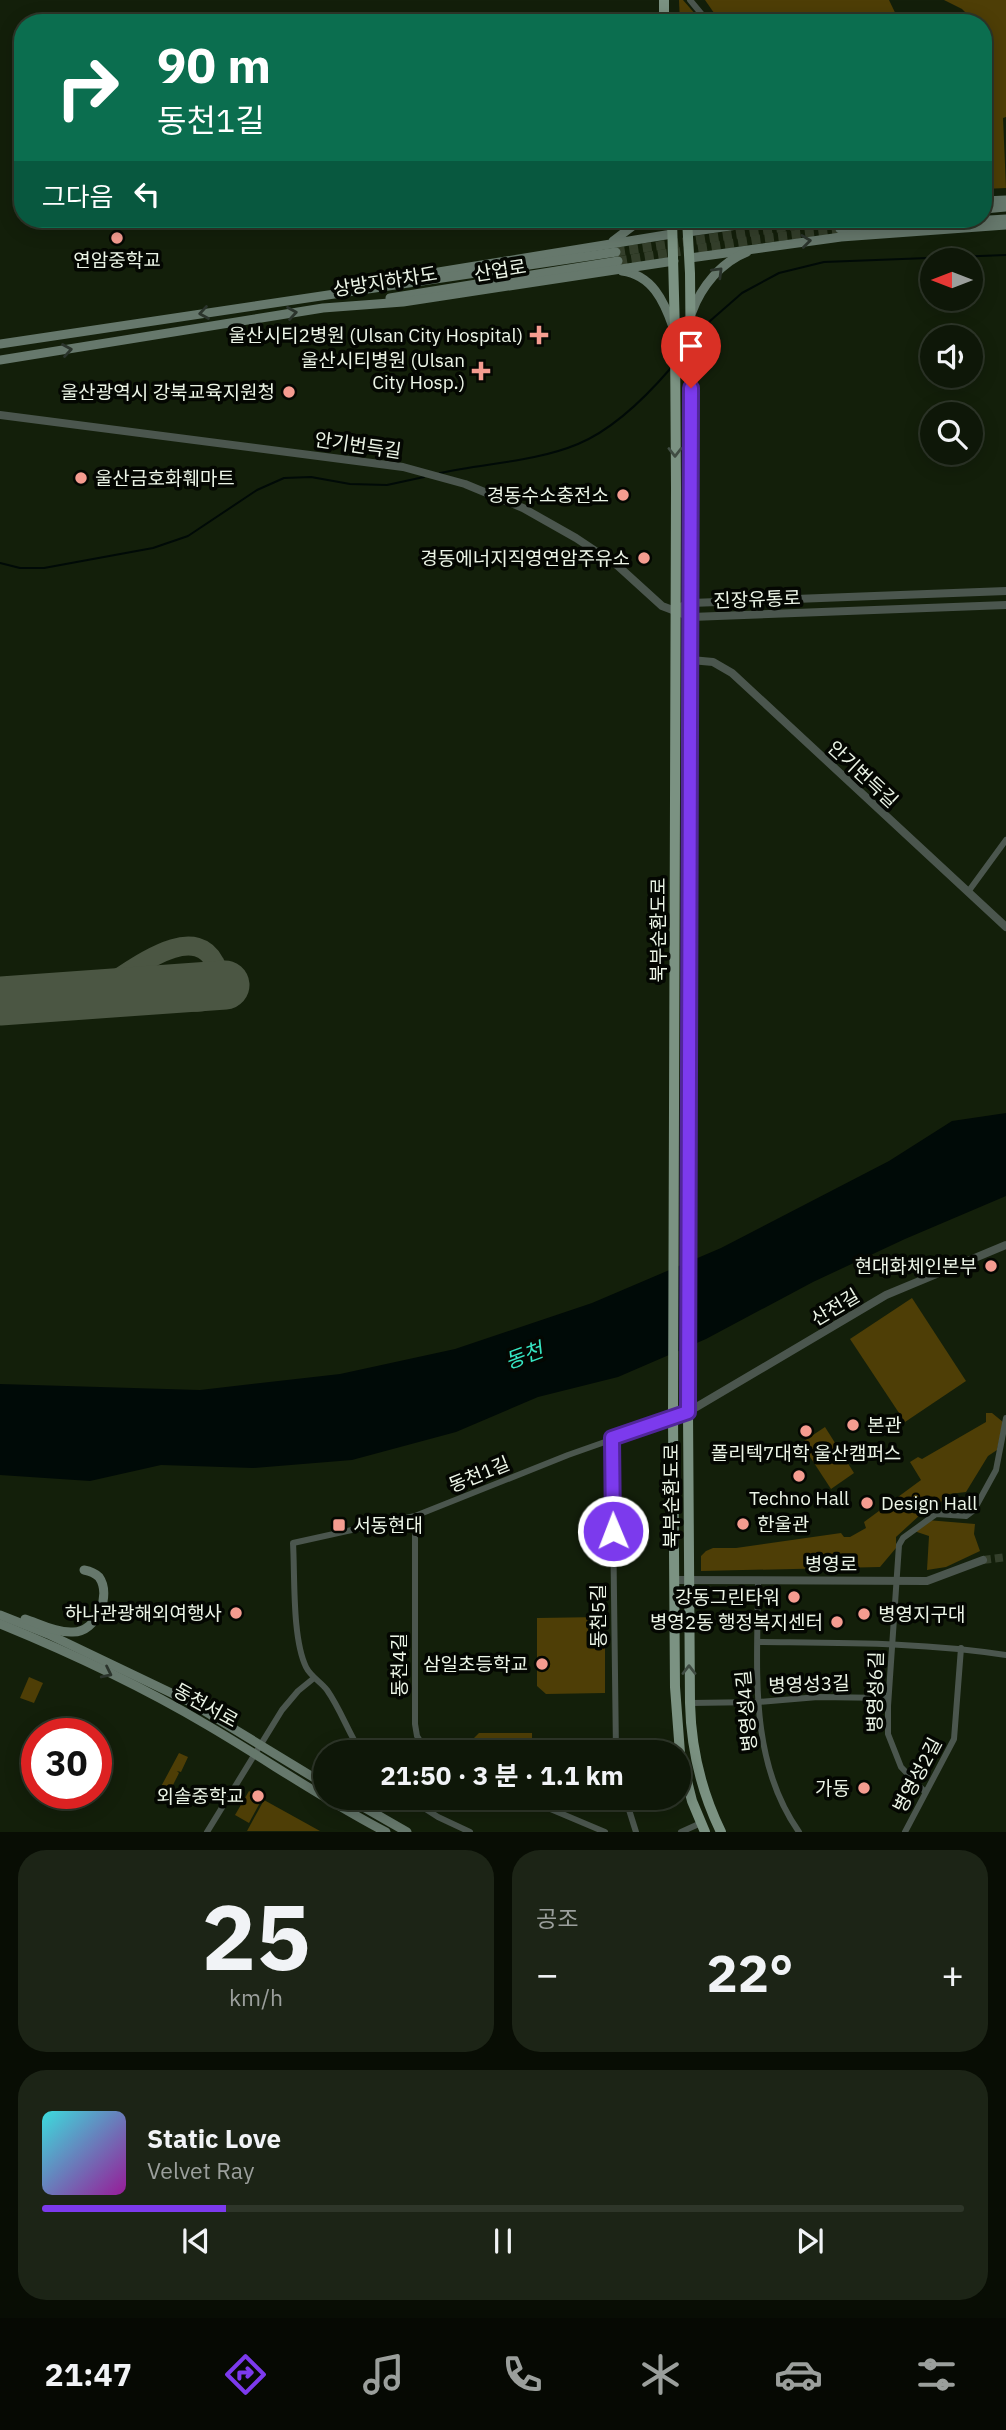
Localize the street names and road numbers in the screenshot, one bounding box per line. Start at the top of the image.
street label: 산업로 [472,254,528,286]
street label: 상방지하차도 [331,261,439,301]
street label: 안기번득길 [313,427,403,463]
street label: 진장유통로 [713,585,801,613]
street label: 안기번득길 [823,735,903,813]
street label: 북부순환도로 [646,878,670,982]
street label: 산전길 [806,1283,864,1331]
street label: 북부순환도로 [659,1444,683,1548]
street label: 동천1길 [445,1451,513,1497]
street label: 병영로 [805,1552,857,1576]
street label: 동천5길 [586,1584,610,1648]
street label: 동천4길 [387,1633,411,1697]
street label: 병영성6길 [862,1651,888,1733]
street label: 병영성4길 [731,1669,761,1753]
street label: 병영성3길 [768,1671,850,1697]
street label: 동천서로 [170,1678,242,1732]
street label: 병영성2길 [887,1733,947,1817]

